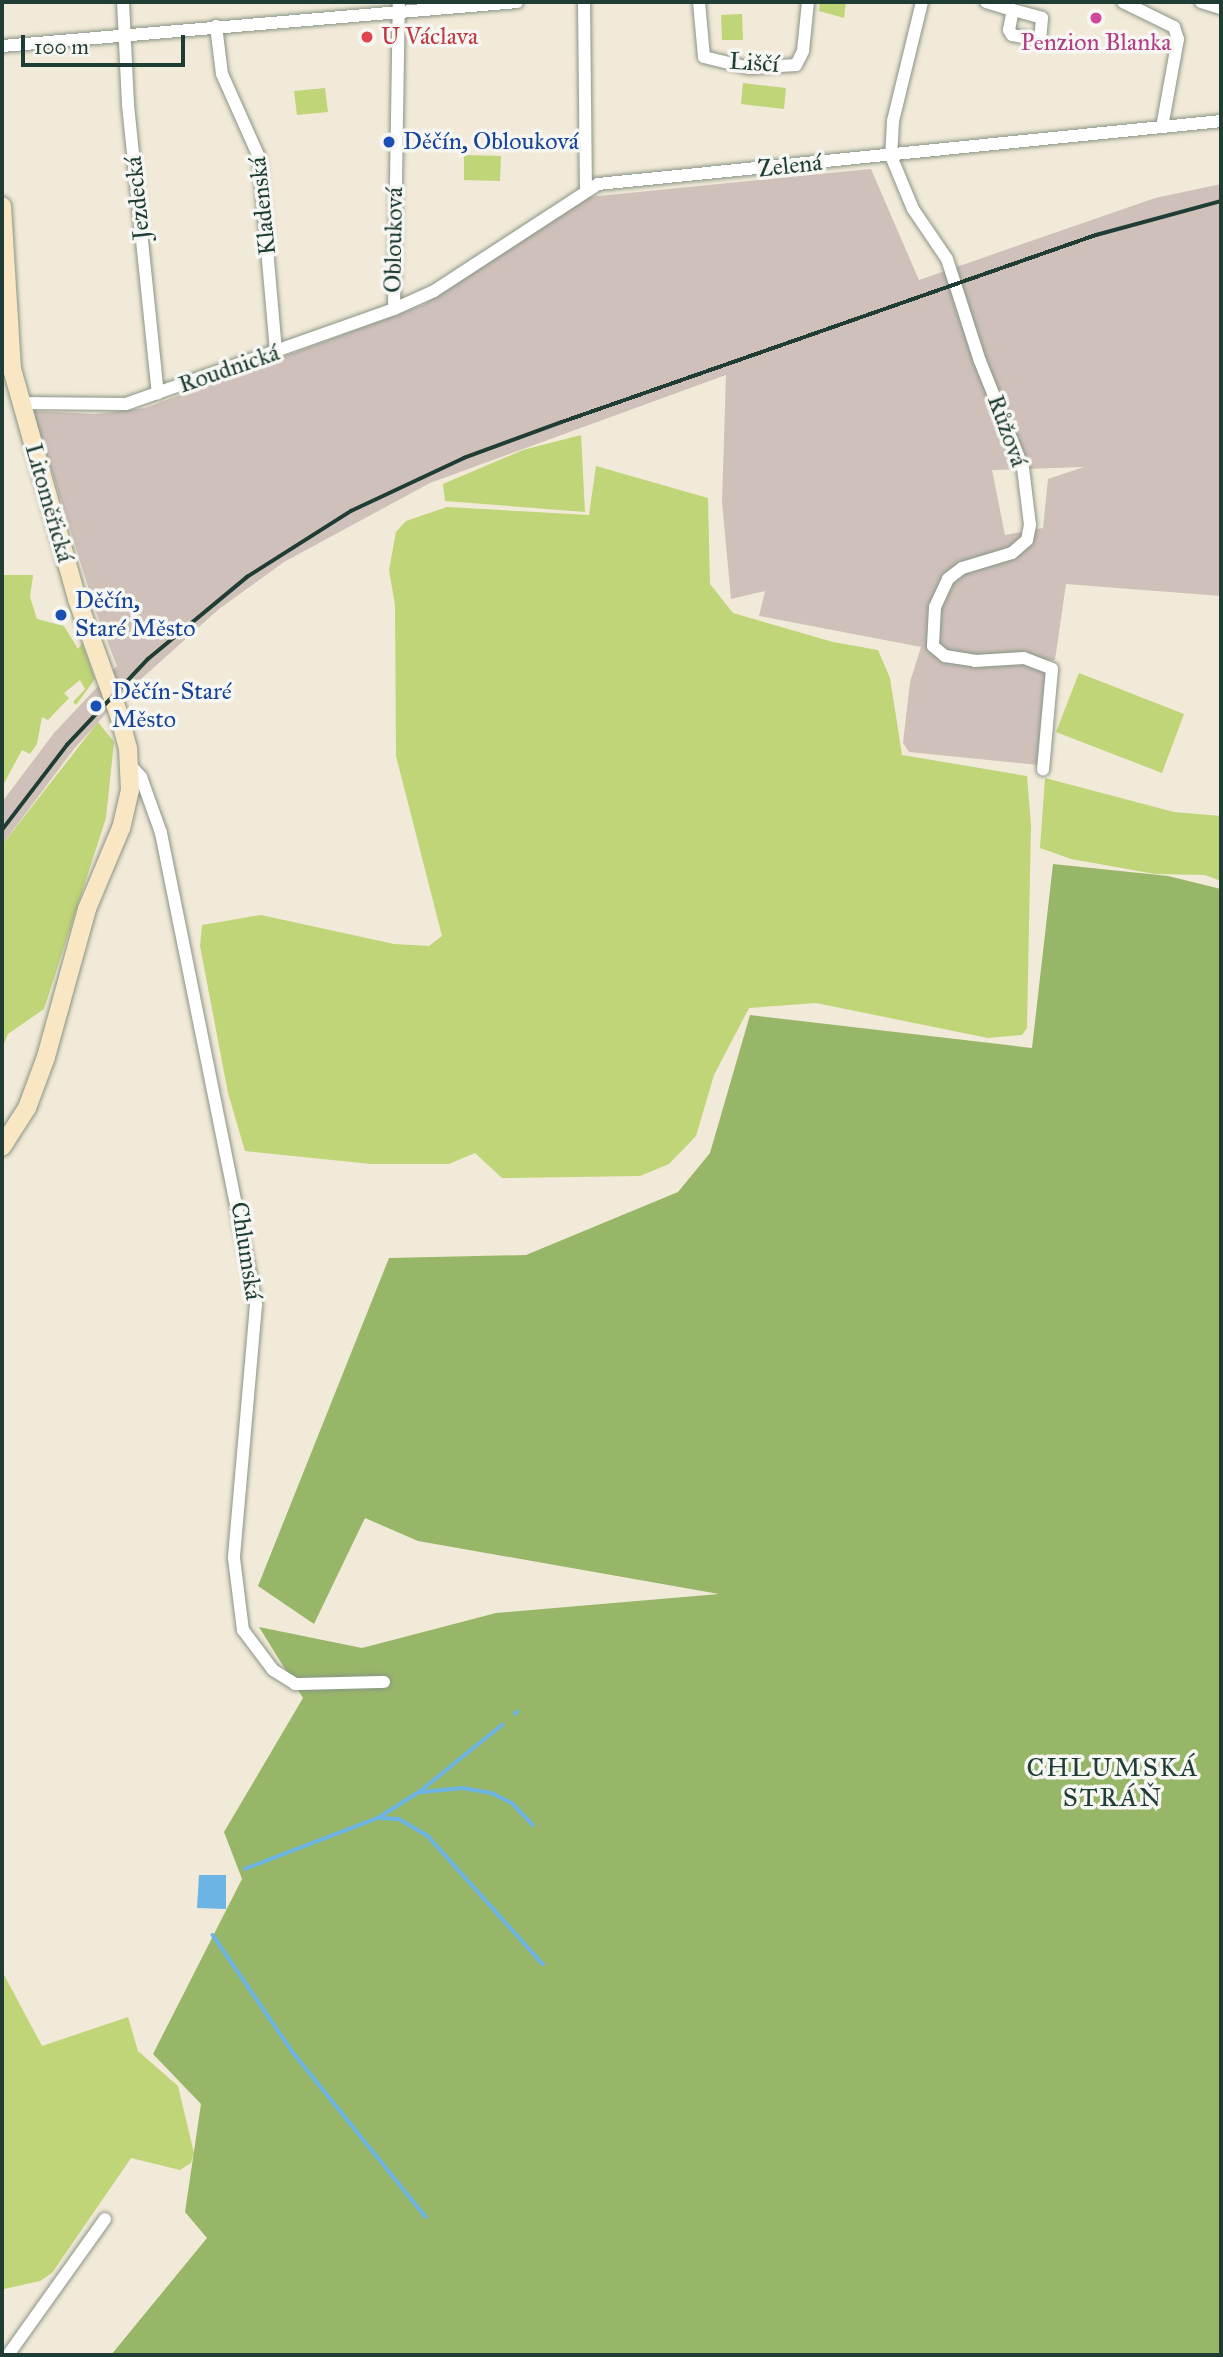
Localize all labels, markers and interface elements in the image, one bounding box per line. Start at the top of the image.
marker: Penzion Blanka [1088,10,1104,26]
scale bar [24,21,189,65]
place label: U Václava [381,23,478,51]
marker: U Václava [359,29,375,45]
place label: Penzion Blanka [1021,29,1171,57]
text: 100 m [34,34,89,60]
street label: Liščí [728,47,780,79]
place label: Děčín, Oblouková [403,128,579,156]
marker: Děčín, Oblouková [381,134,397,150]
street label: Zelená [756,148,824,184]
street label: Jezdecká [119,155,157,241]
street label: Kladenská [244,155,282,257]
street label: Oblouková [379,187,409,293]
street label: Roudnická [175,338,283,400]
street label: Růžová [981,391,1033,471]
street label: Litoměřická [18,440,80,566]
place label: Děčín, Staré Město [75,587,195,643]
marker: Děčín, Staré Město [53,607,69,623]
place label: Děčín-Staré Město [112,678,232,734]
marker: Děčín-Staré Město [86,696,106,716]
street label: Chlumská [224,1200,268,1302]
district label: CHLUMSKÁ STRÁŇ [1027,1752,1199,1814]

